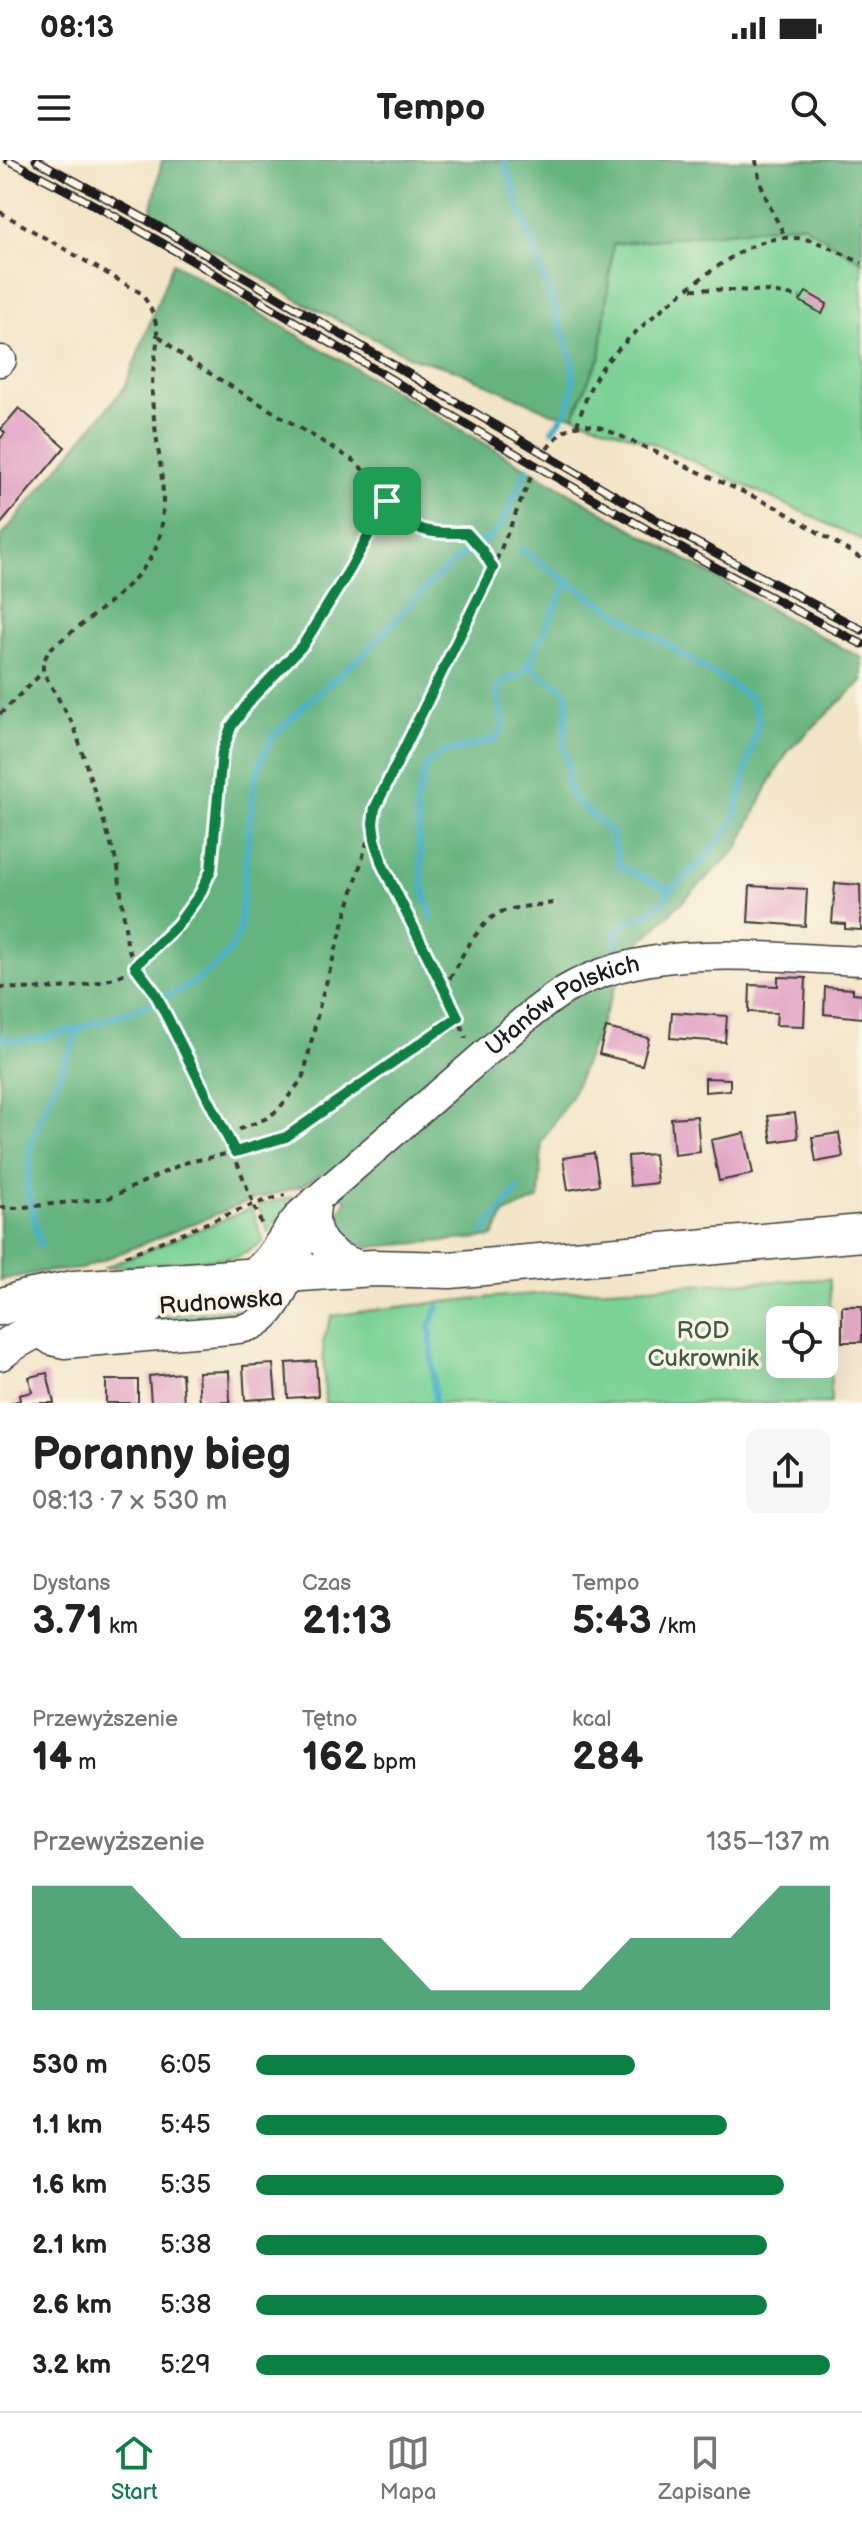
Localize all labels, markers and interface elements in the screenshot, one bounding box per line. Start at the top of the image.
text: 08:13 [40,10,114,46]
icon: menu [32,86,76,130]
icon: search [786,86,830,130]
text: Tempo [376,87,486,130]
pin [353,467,421,535]
icon: arrive [365,479,409,523]
street label: Ułanów Polskich [479,949,642,1062]
street label: Rudnowska [158,1283,284,1321]
map controls [766,1306,838,1378]
button: locate [766,1306,838,1378]
park label: ROD Cukrownik [648,1316,759,1373]
text: Poranny bieg [32,1429,291,1482]
button: share [746,1429,830,1513]
text: 08:13 · 7 × 530 m [32,1486,227,1517]
text: Dystans [32,1570,111,1597]
text: Czas [302,1570,351,1597]
text: Tempo [572,1570,639,1597]
text: 3.71 [32,1597,103,1645]
text: 21:13 [302,1597,392,1645]
text: 5:43 [572,1597,652,1645]
text: km [103,1613,138,1640]
text: /km [652,1613,696,1640]
text: Przewyższenie [32,1706,178,1733]
text: Tętno [302,1706,358,1733]
text: kcal [572,1706,611,1733]
text: 14 [32,1733,72,1781]
text: 162 [302,1733,367,1781]
text: 284 [572,1733,644,1781]
text: m [72,1749,97,1776]
text: bpm [367,1749,416,1776]
text: Przewyższenie [32,1827,205,1858]
text: 135–137 m [706,1827,830,1858]
text: 530 m [32,2050,108,2081]
text: 6:05 [160,2050,211,2081]
text: 1.1 km [32,2110,102,2141]
text: 5:45 [160,2110,211,2141]
text: 1.6 km [32,2170,107,2201]
text: 5:35 [160,2170,211,2201]
text: 2.1 km [32,2230,107,2261]
text: 5:38 [160,2230,211,2261]
text: 2.6 km [32,2290,112,2321]
text: 5:38 [160,2290,211,2321]
text: 3.2 km [32,2350,111,2381]
text: 5:29 [160,2350,211,2381]
tab: Start [111,2431,158,2506]
tab: Mapa [380,2431,436,2506]
tab: Zapisane [658,2431,751,2506]

